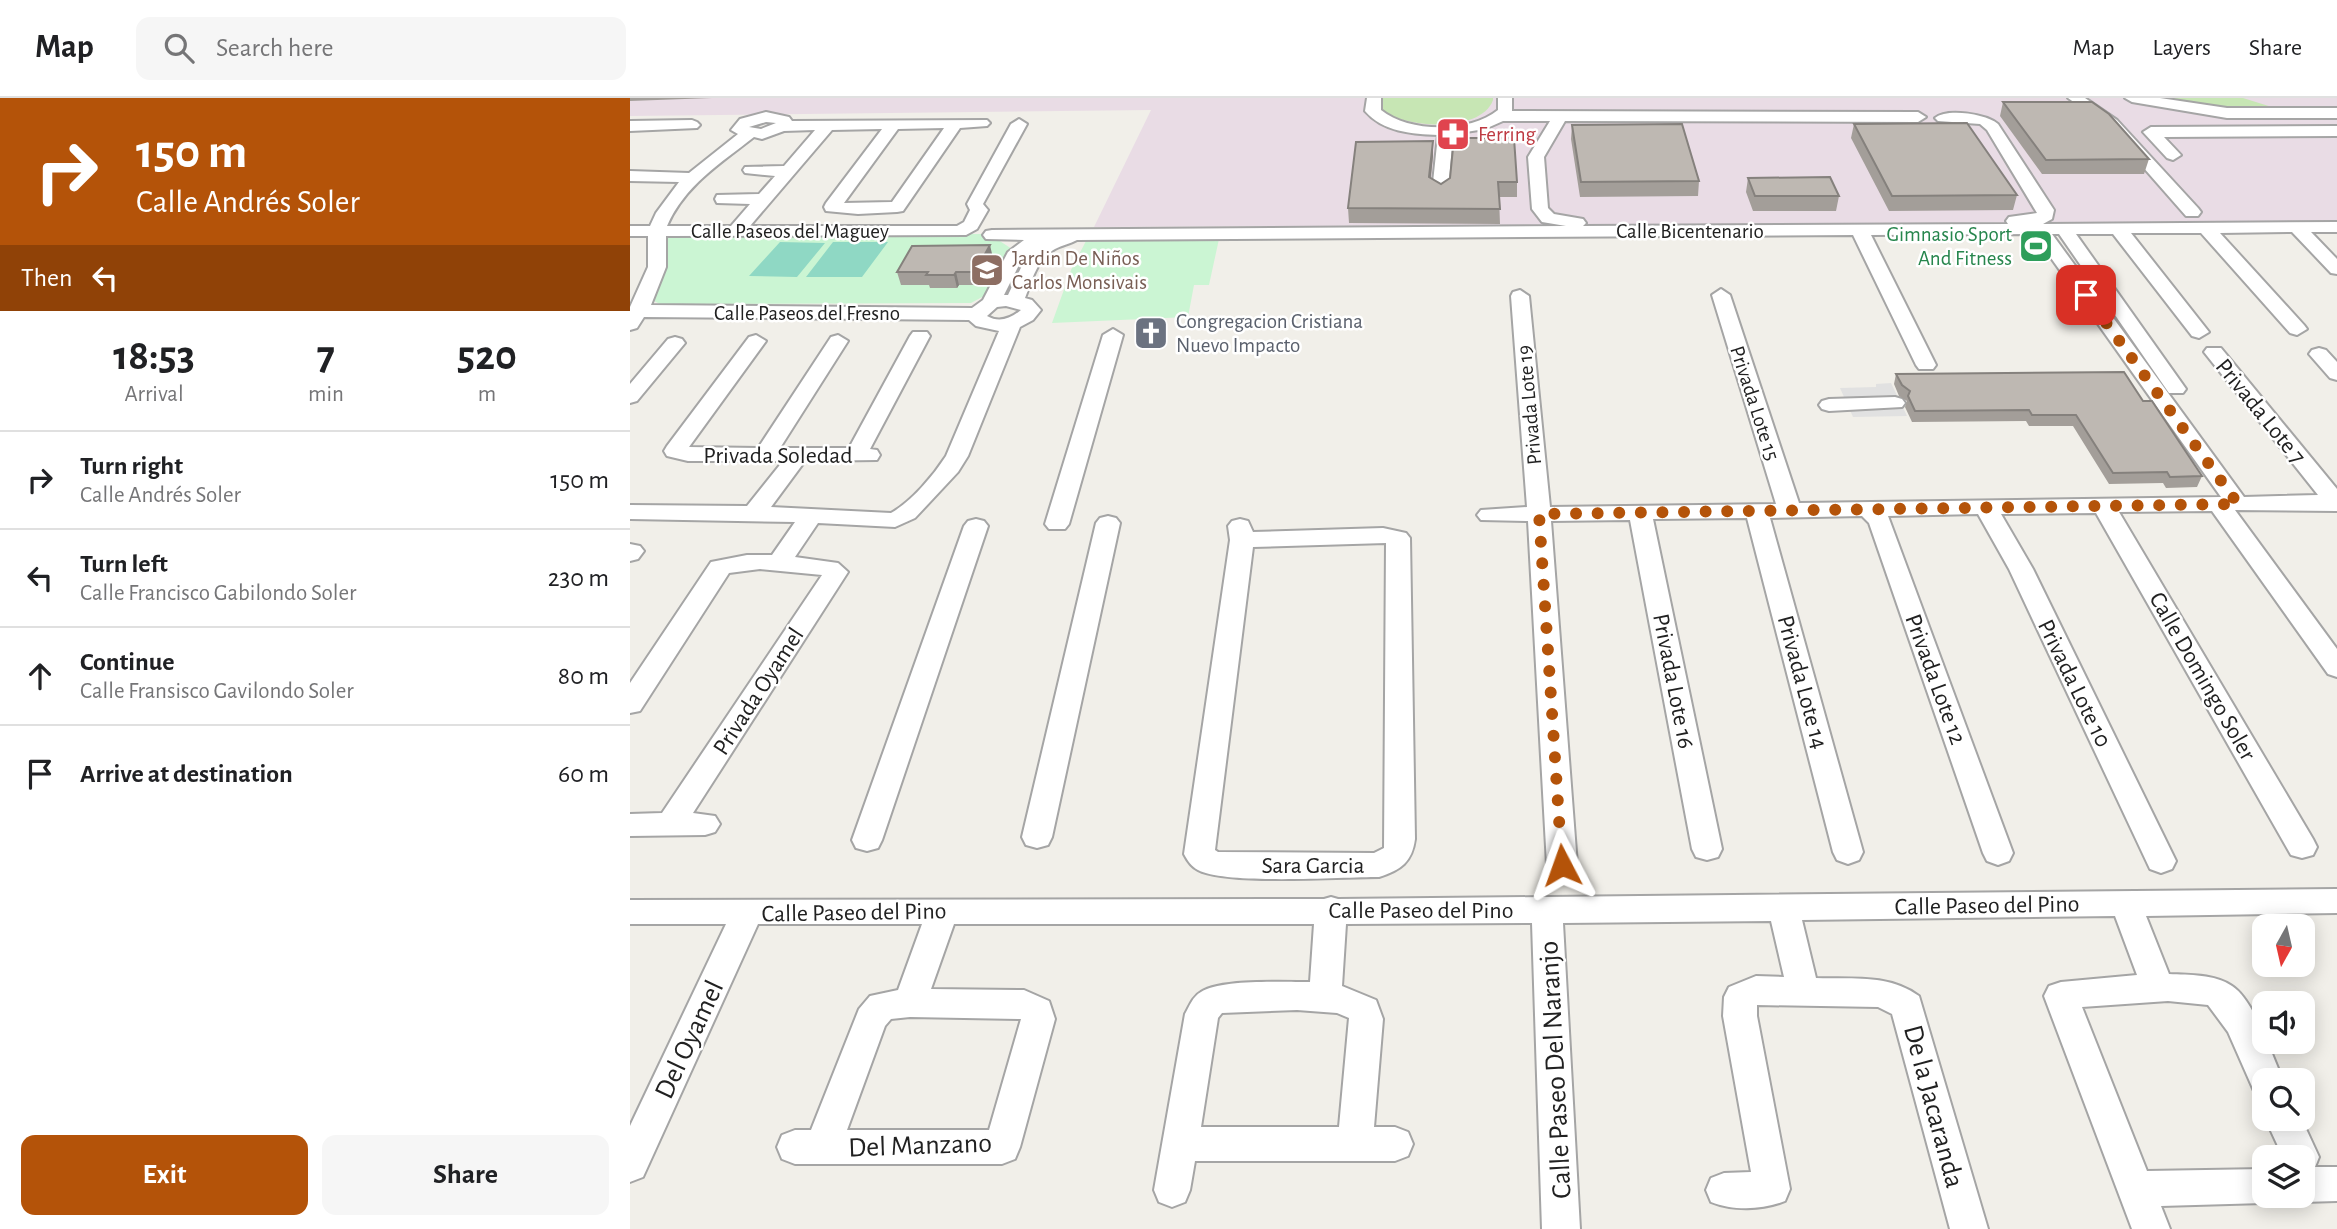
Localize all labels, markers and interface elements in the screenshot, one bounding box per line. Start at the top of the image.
search box [136,17,626,80]
icon: search [160,29,198,67]
text: Map [35,31,94,64]
text: Search here [216,35,334,61]
text: Map [2072,36,2114,60]
text: Layers [2152,36,2211,60]
text: Share [2249,36,2302,60]
pharmacy icon: Ferring [1434,115,1472,153]
place label: Ferring [1478,124,1537,145]
icon: right [21,126,112,217]
text: 150 m [136,128,247,177]
text: Calle Andrés Soler [136,186,360,218]
street label: Calle Paseos del Maguey [691,221,889,242]
street label: Calle Bicentenario [1616,221,1764,242]
place label: Gimnasio Sport And Fitness [1886,224,2012,269]
sports icon: Gimnasio Sport And Fitness [2017,227,2055,265]
place label: Jardin De Niños Carlos Monsivais [1012,248,1147,293]
school or university icon: Jardin De Niños Carlos Monsivais [968,251,1006,289]
icon: left [86,259,124,297]
text: Then [21,265,72,291]
pin [2056,265,2116,325]
icon: arrive [2067,276,2105,314]
street label: Calle Paseos del Fresno [714,303,900,324]
place label: Congregacion Cristiana Nuevo Impacto [1176,311,1363,356]
church icon: Congregacion Cristiana Nuevo Impacto [1132,314,1170,352]
text: 18:53 [113,335,195,377]
text: 7 [317,335,335,377]
text: 520 [457,335,517,377]
street label: Privada Lote 15 [1726,343,1783,463]
street label: Privada Lote 19 [1514,344,1545,466]
street label: Privada Lote 7 [2211,354,2310,469]
text: Arrival [124,383,184,406]
text: min [308,383,344,406]
text: m [478,383,496,406]
street label: Privada Soledad [703,444,853,468]
text: Turn right [80,453,183,479]
icon: right [21,461,59,499]
text: 150 m [550,467,609,493]
text: Calle Andrés Soler [80,484,241,507]
text: Turn left [80,551,168,577]
icon: left [21,559,59,597]
text: 230 m [548,565,609,591]
text: Calle Francisco Gabilondo Soler [80,582,356,605]
street label: Calle Domingo Soler [2144,588,2260,765]
street label: Privada Lote 12 [1900,611,1970,748]
street label: Privada Lote 16 [1648,612,1698,751]
street label: Privada Lote 14 [1773,613,1831,752]
street label: Privada Lote 10 [2033,616,2115,751]
street label: Privada Oyamel [709,624,809,759]
text: Continue [80,649,175,675]
icon: ahead [21,657,59,695]
text: 80 m [558,663,609,689]
text: Calle Fransisco Gavilondo Soler [80,680,354,703]
icon: arrive [21,755,59,793]
text: Arrive at destination [80,761,293,787]
text: 60 m [558,761,609,787]
position arrow [1525,828,1599,902]
street label: Sara Garcia [1261,854,1365,878]
street label: Calle Paseo del Pino [1894,892,2080,920]
street label: Calle Paseo del Pino [761,899,947,927]
street label: Calle Paseo del Pino [1329,899,1513,923]
north arrow [2252,914,2315,976]
map controls [2252,914,2315,1208]
street label: Calle Paseo Del Naranjo [1535,940,1577,1199]
street label: Del Oyamel [650,977,729,1103]
button: sound [2252,991,2315,1054]
street label: De la Jacaranda [1898,1022,1968,1191]
button: search [2252,1068,2315,1131]
street label: Del Manzano [848,1129,992,1163]
button: Exit [21,1135,308,1215]
button: Share [322,1135,609,1215]
button: layers [2252,1145,2315,1208]

